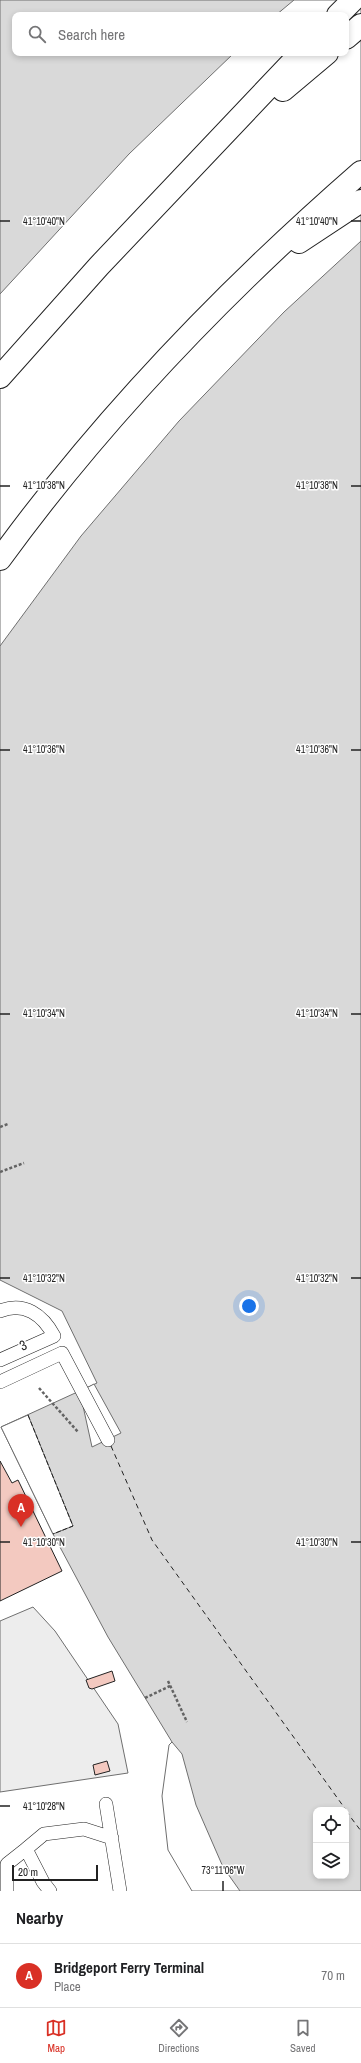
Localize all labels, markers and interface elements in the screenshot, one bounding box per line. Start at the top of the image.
search box [12,12,349,56]
icon: search [26,23,48,45]
text: Search here [58,24,125,45]
text: 41°10'40"N [23,215,65,228]
text: 41°10'40"N [296,215,338,228]
text: 41°10'38"N [23,479,65,492]
text: 41°10'38"N [296,479,338,492]
text: 41°10'36"N [23,743,65,756]
text: 41°10'36"N [296,743,338,756]
text: 41°10'34"N [23,1007,65,1020]
text: 41°10'34"N [296,1007,338,1020]
text: 41°10'32"N [23,1272,65,1285]
text: 41°10'32"N [296,1272,338,1285]
your location [239,1296,259,1316]
street label: 3 [16,1335,30,1355]
pin: A [8,1494,34,1527]
text: 41°10'30"N [23,1536,65,1549]
text: 41°10'30"N [296,1536,338,1549]
text: 41°10'28"N [23,1800,65,1813]
map controls [313,1807,349,1879]
button: locate [313,1807,349,1843]
button: layers [313,1843,349,1879]
scale bar [12,1863,98,1882]
text: 73°11'06"W [202,1864,245,1877]
text: 20 m [18,1865,38,1879]
text: Nearby [16,1906,63,1929]
text: Bridgeport Ferry Terminal [54,1957,204,1978]
text: A [25,1967,33,1984]
text: 70 m [321,1967,345,1984]
text: Place [54,1978,81,1995]
tab: Map [45,2017,67,2055]
tab: Directions [158,2017,199,2055]
tab: Saved [290,2017,316,2055]

